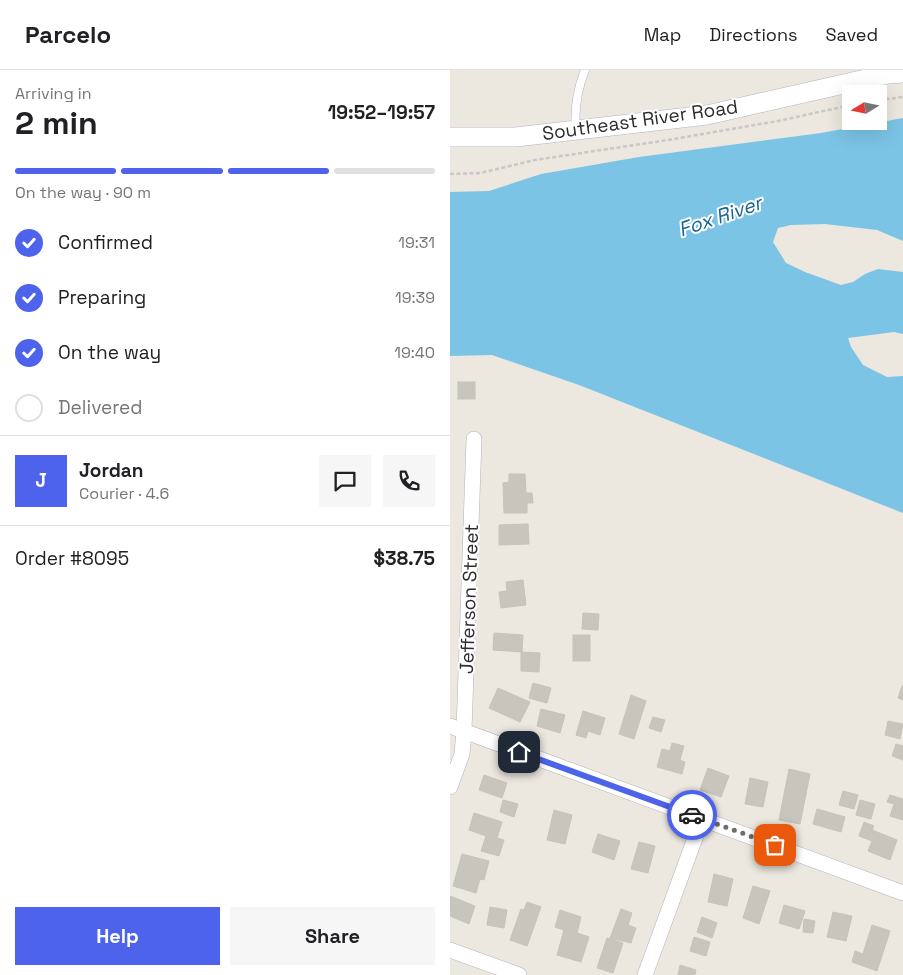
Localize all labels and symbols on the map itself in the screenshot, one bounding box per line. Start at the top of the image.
north arrow [842,85,888,130]
street label: Southeast River Road [541,94,739,146]
water label: Fox River [675,189,768,242]
street label: Jefferson Street [454,523,484,675]
pin [498,731,540,773]
courier [667,790,717,840]
pin [754,824,796,866]

